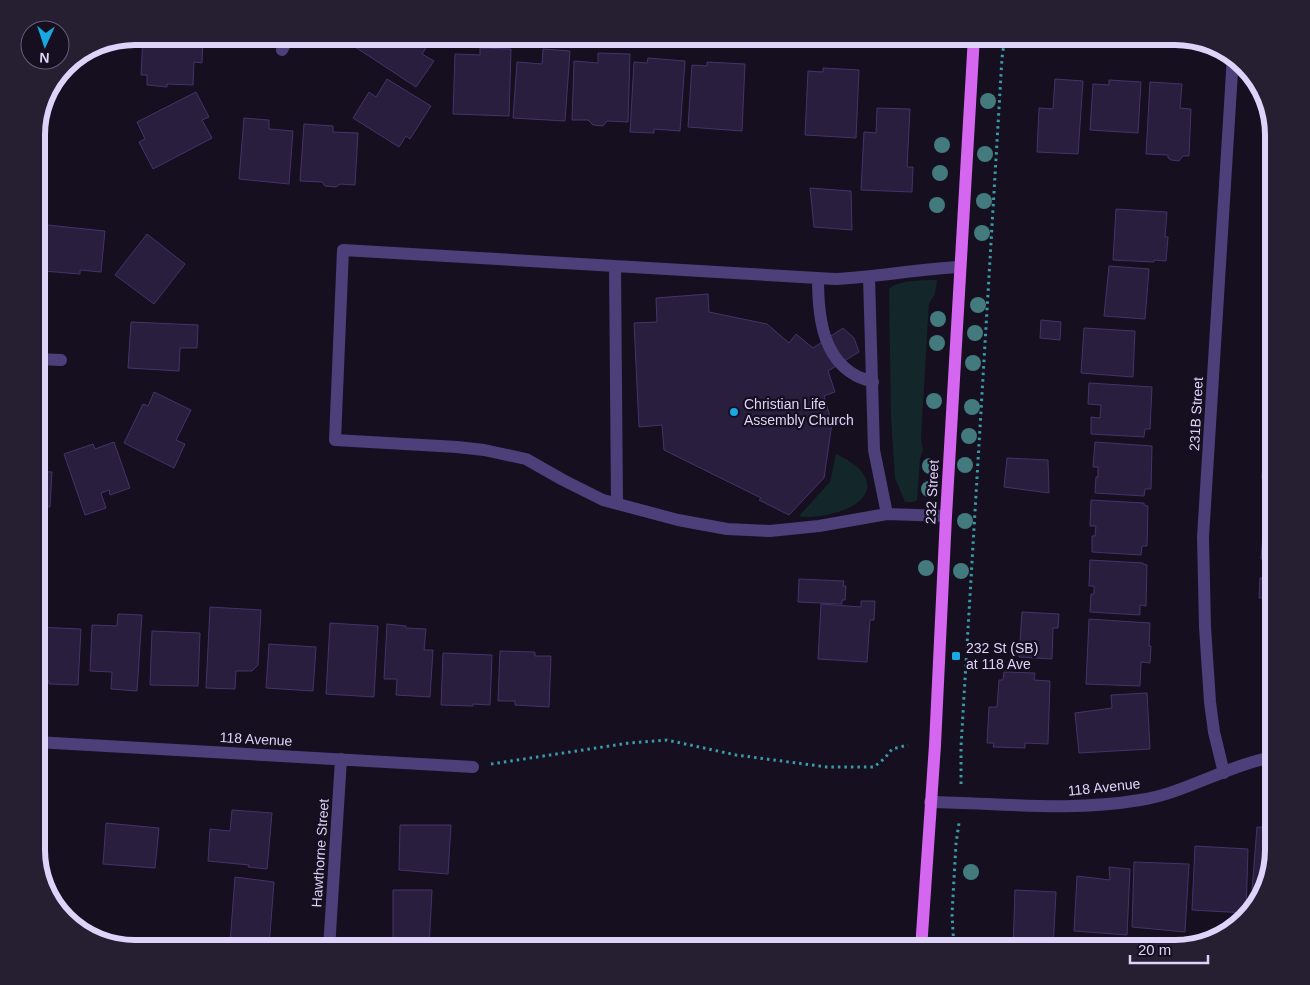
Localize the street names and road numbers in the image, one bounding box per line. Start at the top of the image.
street label: 231B Street [1186,377,1206,451]
street label: 232 Street [922,459,942,525]
street label: 118 Avenue [219,729,293,749]
street label: 118 Avenue [1067,775,1141,799]
street label: Hawthorne Street [308,798,332,908]

